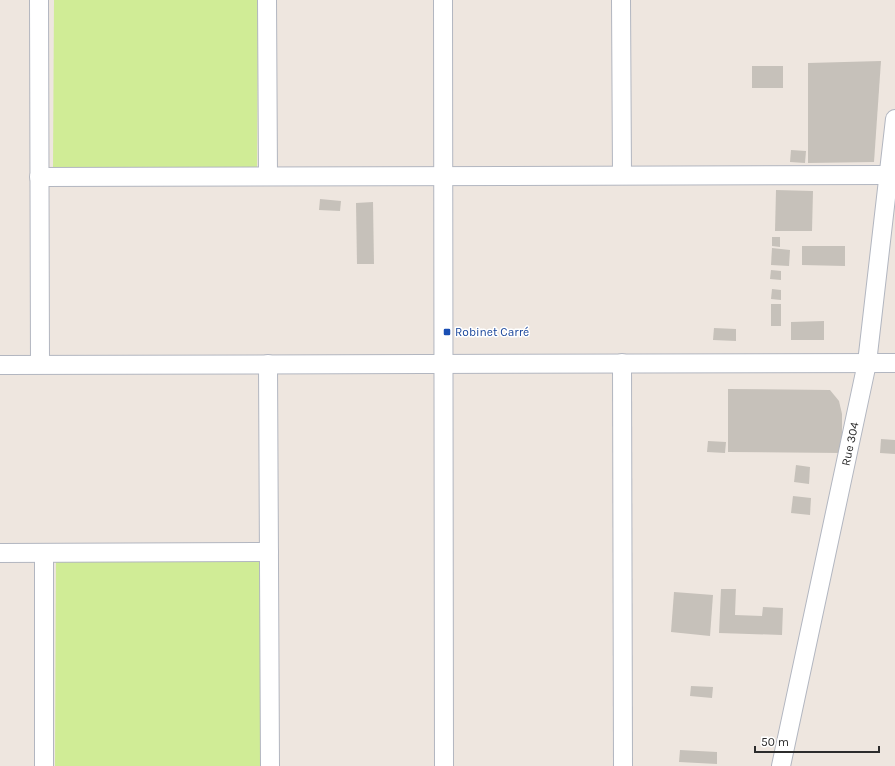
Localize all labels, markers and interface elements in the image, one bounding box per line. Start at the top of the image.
place label: Robinet Carré [455,325,529,339]
marker: Robinet Carré [442,327,452,337]
street label: Rue 304 [839,420,862,467]
scale bar [755,728,879,754]
text: 50 m [761,735,789,749]

